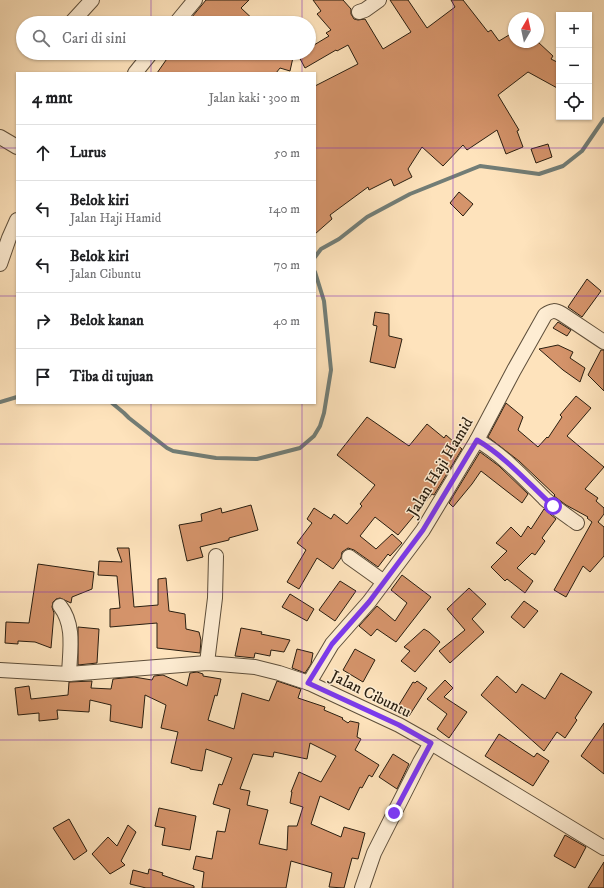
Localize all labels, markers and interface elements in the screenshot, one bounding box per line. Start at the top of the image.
north arrow [508,12,544,48]
map controls [556,12,592,120]
button: + [556,12,592,48]
search box [16,16,316,60]
icon: search [30,27,52,49]
text: Cari di sini [62,29,126,48]
button: − [556,48,592,84]
button: locate [556,84,592,120]
text: 4 mnt [32,87,72,109]
text: Jalan kaki · 300 m [209,90,300,106]
icon: ahead [32,142,54,164]
text: Lurus [70,143,106,162]
text: 50 m [274,145,300,161]
text: Belok kiri [70,191,129,210]
icon: left [32,198,54,220]
text: 140 m [268,201,300,217]
text: Jalan Haji Hamid [70,210,161,226]
text: Belok kiri [70,247,129,266]
icon: left [32,254,54,276]
text: 70 m [274,257,300,273]
text: Jalan Cibuntu [70,266,141,282]
icon: right [32,310,54,332]
text: Belok kanan [70,311,144,330]
text: 40 m [273,313,300,329]
icon: arrive [32,366,54,388]
text: Tiba di tujuan [70,367,153,386]
street label: Jalan Haji Hamid [402,414,477,522]
route start [544,497,562,515]
street label: Jalan Cibuntu [326,665,415,722]
route end [385,804,403,822]

